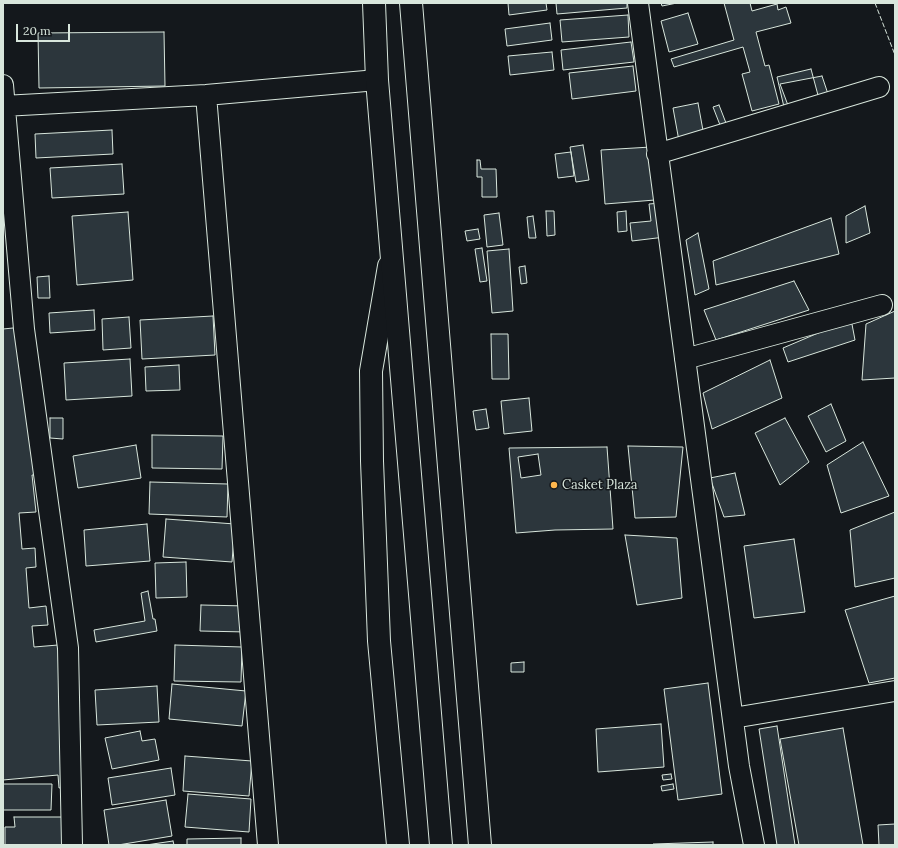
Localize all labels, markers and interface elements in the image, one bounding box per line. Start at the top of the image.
scale bar [18,16,72,42]
text: 20 m [23,23,51,38]
place label: Casket Plaza [562,477,638,493]
marker: Casket Plaza [549,480,559,490]

